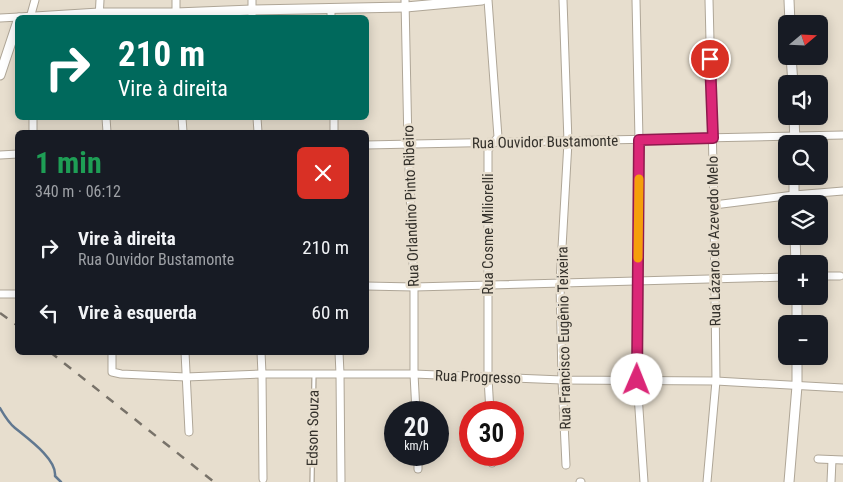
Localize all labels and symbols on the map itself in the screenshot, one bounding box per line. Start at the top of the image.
north arrow [778,15,828,65]
pin [689,38,731,80]
street label: Rua Orlandino Pinto Ribeiro [399,125,423,287]
street label: Rua Ouvidor Bustamonte [472,132,618,152]
street label: Rua Lázaro de Azevedo Melo [704,156,724,326]
street label: Rua Cosme Miliorelli [479,173,497,295]
street label: Rua Francisco Eugênio Teixeira [553,246,575,430]
position arrow [610,353,662,405]
street label: Rua Progresso [435,367,521,387]
street label: Edson Souza [303,390,323,466]
speed limit sign: 30 [459,401,524,466]

